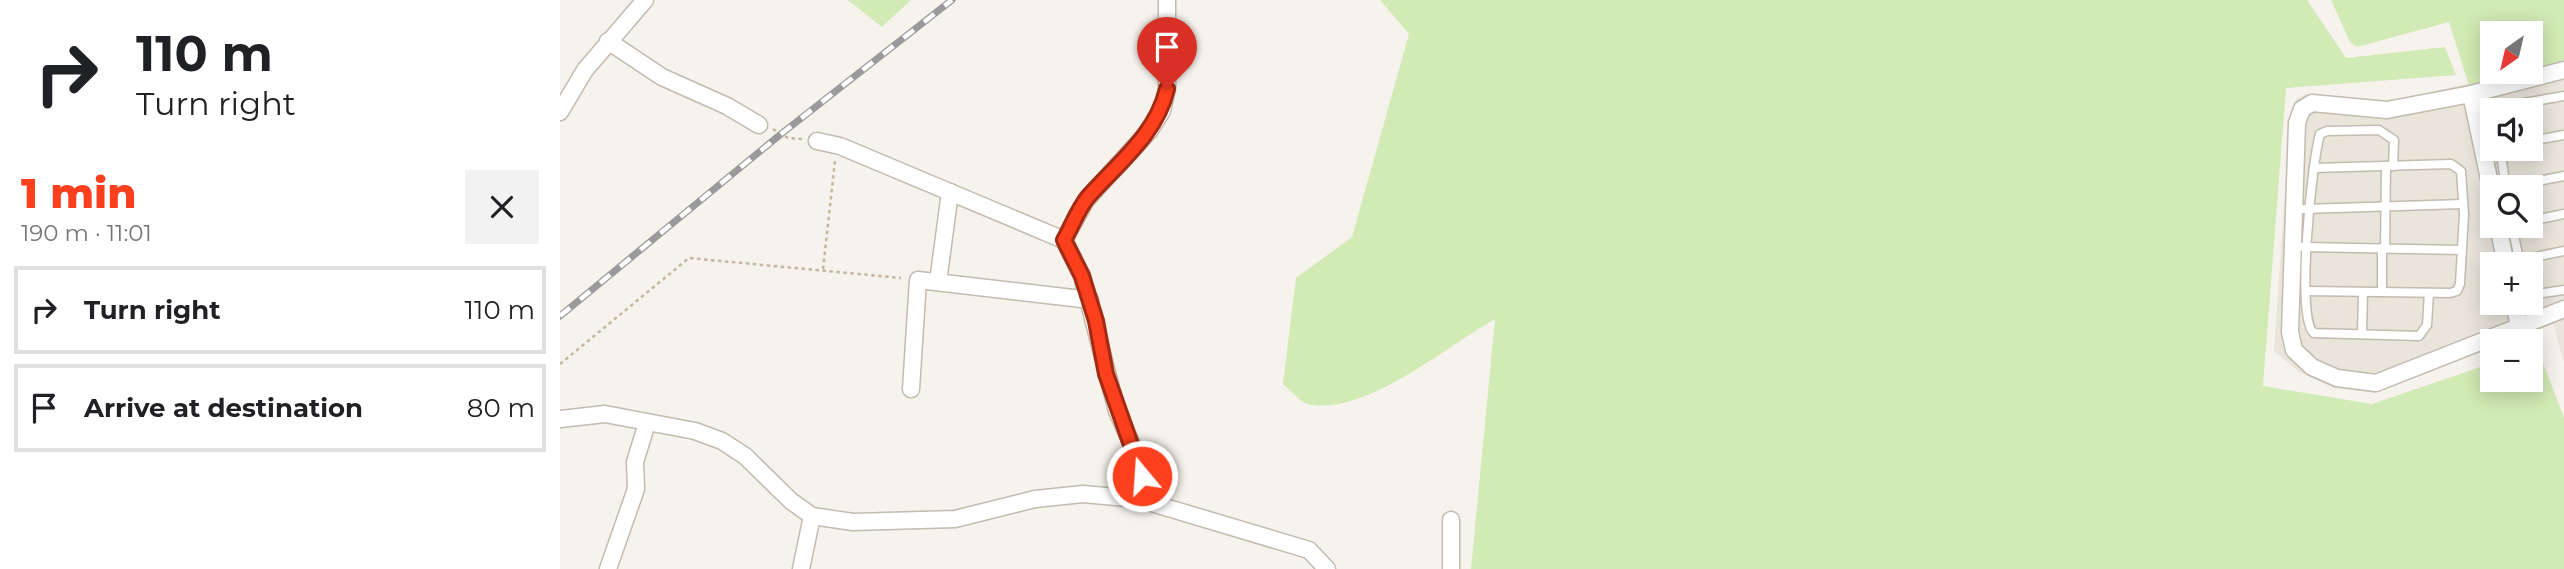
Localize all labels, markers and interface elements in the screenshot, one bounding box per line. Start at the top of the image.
pin [1137,17,1197,89]
north arrow [2480,21,2543,84]
map controls [2480,21,2543,392]
text: 110 m [136,24,273,83]
icon: right [21,28,112,119]
icon: arrive [1148,28,1186,66]
text: Turn right [136,84,296,123]
button: sound [2480,98,2543,161]
text: 1 min [21,167,137,219]
button: close [465,170,539,244]
button: search [2480,175,2543,238]
text: 190 m · 11:01 [21,219,152,247]
button: + [2480,252,2543,315]
icon: right [25,291,63,329]
text: Turn right [84,294,220,326]
text: 110 m [465,294,535,326]
button: − [2480,329,2543,392]
icon: arrive [25,389,63,427]
text: Arrive at destination [84,392,363,424]
text: 80 m [467,392,535,424]
position arrow [1105,439,1179,513]

